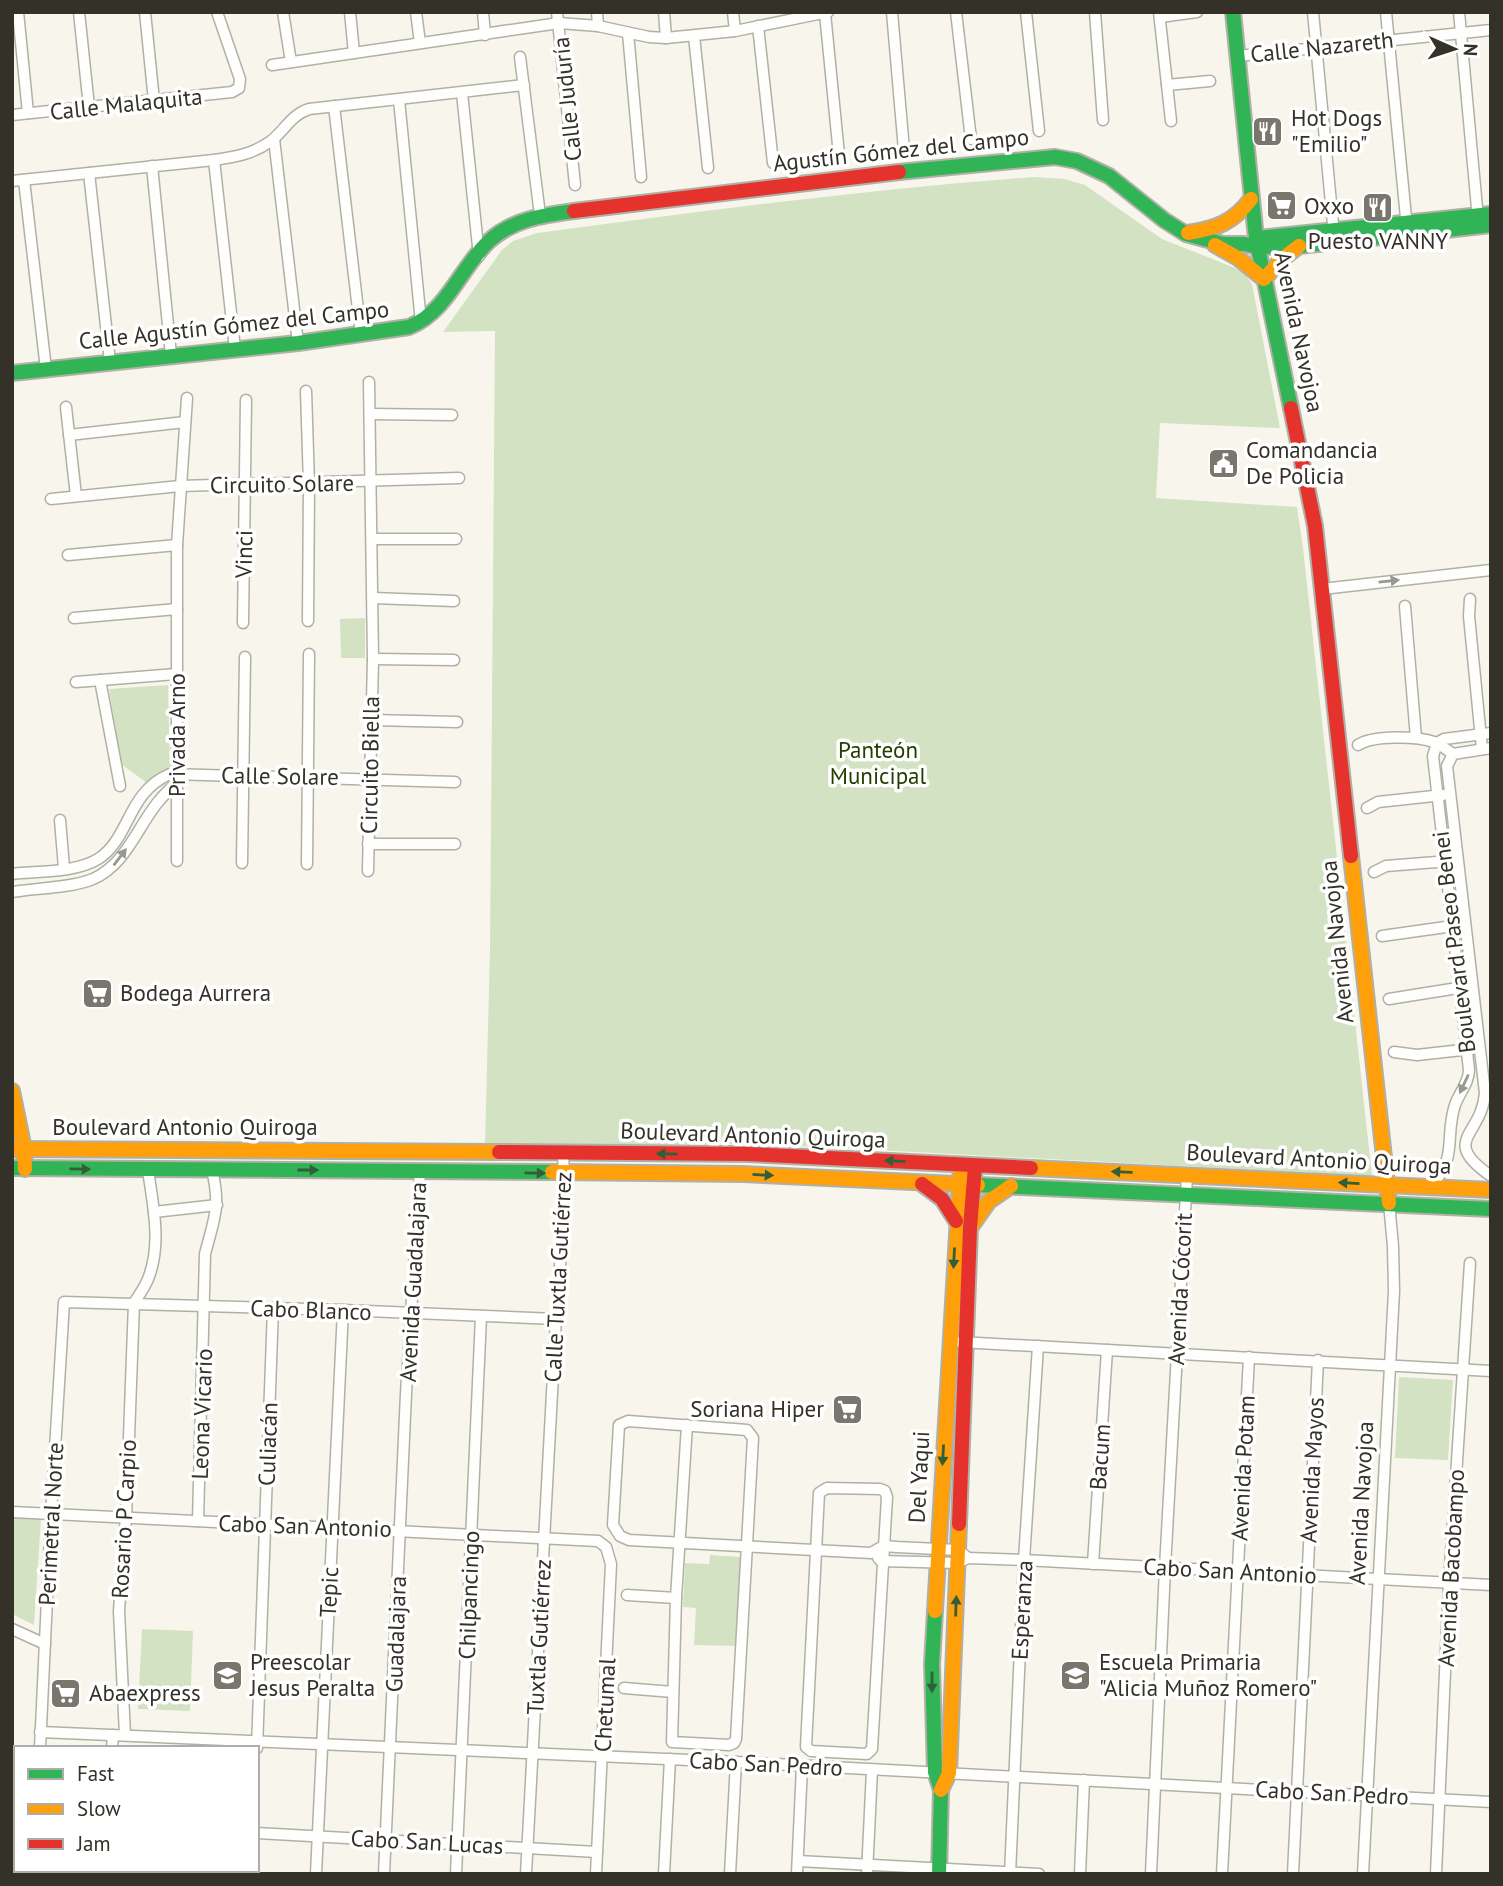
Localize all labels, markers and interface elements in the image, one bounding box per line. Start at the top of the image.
north arrow [1419,14,1489,84]
street label: Calle Nazareth [1249,25,1395,68]
street label: Calle Juduría [546,36,587,163]
text: N [1459,43,1483,57]
street label: Calle Malaquita [48,81,204,126]
place label: Hot Dogs "Emilio" [1291,103,1382,158]
restaurant icon: Hot Dogs "Emilio" [1251,114,1285,148]
street label: Agustín Gómez del Campo [772,122,1030,177]
supermarket icon: Oxxo [1264,189,1298,223]
restaurant icon: Puesto VANNY [1361,190,1395,224]
place label: Oxxo [1304,191,1354,220]
place label: Puesto VANNY [1308,226,1448,255]
street label: Avenida Navojoa [1268,249,1331,415]
street label: Calle Agustín Gómez del Campo [77,294,390,355]
place label: Comandancia De Policia [1246,435,1378,490]
public building icon: Comandancia De Policia [1206,446,1240,480]
street label: Circuito Solare [210,468,354,499]
street label: Vinci [229,530,258,579]
one-way arrow [1379,575,1401,586]
street label: Privada Arno [162,673,191,797]
street label: Circuito Biella [354,696,385,834]
park label: Panteón Municipal [830,735,926,790]
street label: Calle Solare [221,760,339,791]
street label: Boulevard Paseo Benei [1425,829,1482,1055]
one-way arrow [113,848,127,866]
street label: Avenida Navojoa [1314,859,1359,1025]
supermarket icon: Bodega Aurrera [80,976,114,1010]
place label: Bodega Aurrera [120,978,271,1007]
one-way arrow [1458,1074,1470,1094]
street label: Boulevard Antonio Quiroga [52,1112,318,1141]
street label: Boulevard Antonio Quiroga [620,1115,886,1154]
street label: Boulevard Antonio Quiroga [1186,1137,1452,1180]
one-way arrow [656,1148,678,1160]
one-way arrow [883,1156,905,1167]
one-way arrow [70,1163,92,1175]
one-way arrow [297,1164,319,1176]
one-way arrow [1111,1166,1133,1178]
one-way arrow [525,1167,547,1179]
one-way arrow [752,1170,774,1181]
street label: Calle Tuxtla Gutiérrez [538,1171,577,1383]
one-way arrow [1338,1177,1360,1188]
street label: Avenida Guadalajara [393,1181,432,1383]
street label: Avenida Cócorit [1161,1212,1198,1366]
one-way arrow [948,1247,959,1269]
street label: Cabo Blanco [250,1293,372,1326]
street label: Leona Vicario [185,1348,218,1480]
supermarket icon: Soriana Hiper [830,1392,864,1426]
place label: Soriana Hiper [690,1394,824,1423]
street label: Avenida Potam [1224,1394,1261,1542]
street label: Avenida Mayos [1293,1396,1330,1544]
street label: Culiacán [252,1402,283,1486]
street label: Avenida Navojoa [1342,1420,1379,1586]
street label: Bacum [1083,1423,1116,1491]
street label: Del Yaqui [902,1430,935,1524]
street label: Rosario P Carpio [105,1439,142,1599]
street label: Perimetral Norte [32,1442,69,1606]
one-way arrow [938,1444,949,1466]
street label: Avenida Bacobampo [1431,1468,1470,1668]
street label: Cabo San Antonio [218,1508,392,1543]
street label: Chilpancingo [452,1530,485,1660]
street label: Cabo San Antonio [1143,1551,1317,1590]
street label: Tuxtla Gutiérrez [520,1558,557,1716]
street label: Esperanza [1004,1559,1039,1660]
street label: Tepic [313,1566,344,1618]
street label: Guadalajara [379,1575,412,1693]
one-way arrow [950,1595,961,1617]
place label: Preescolar Jesus Peralta [249,1647,375,1702]
place label: Escuela Primaria "Alicia Muñoz Romero" [1099,1647,1317,1702]
street label: Chetumal [588,1657,621,1753]
school or university icon: Preescolar Jesus Peralta [210,1658,244,1692]
school or university icon: Escuela Primaria "Alicia Muñoz Romero" [1059,1658,1093,1692]
one-way arrow [926,1671,938,1693]
supermarket icon: Abaexpress [49,1676,83,1710]
place label: Abaexpress [89,1678,201,1707]
street label: Cabo San Pedro [689,1745,843,1782]
legend [14,1746,259,1872]
text: Fast [77,1760,114,1787]
street label: Cabo San Pedro [1255,1774,1409,1811]
text: Slow [77,1795,121,1822]
street label: Cabo San Lucas [350,1823,504,1860]
text: Jam [76,1830,111,1857]

